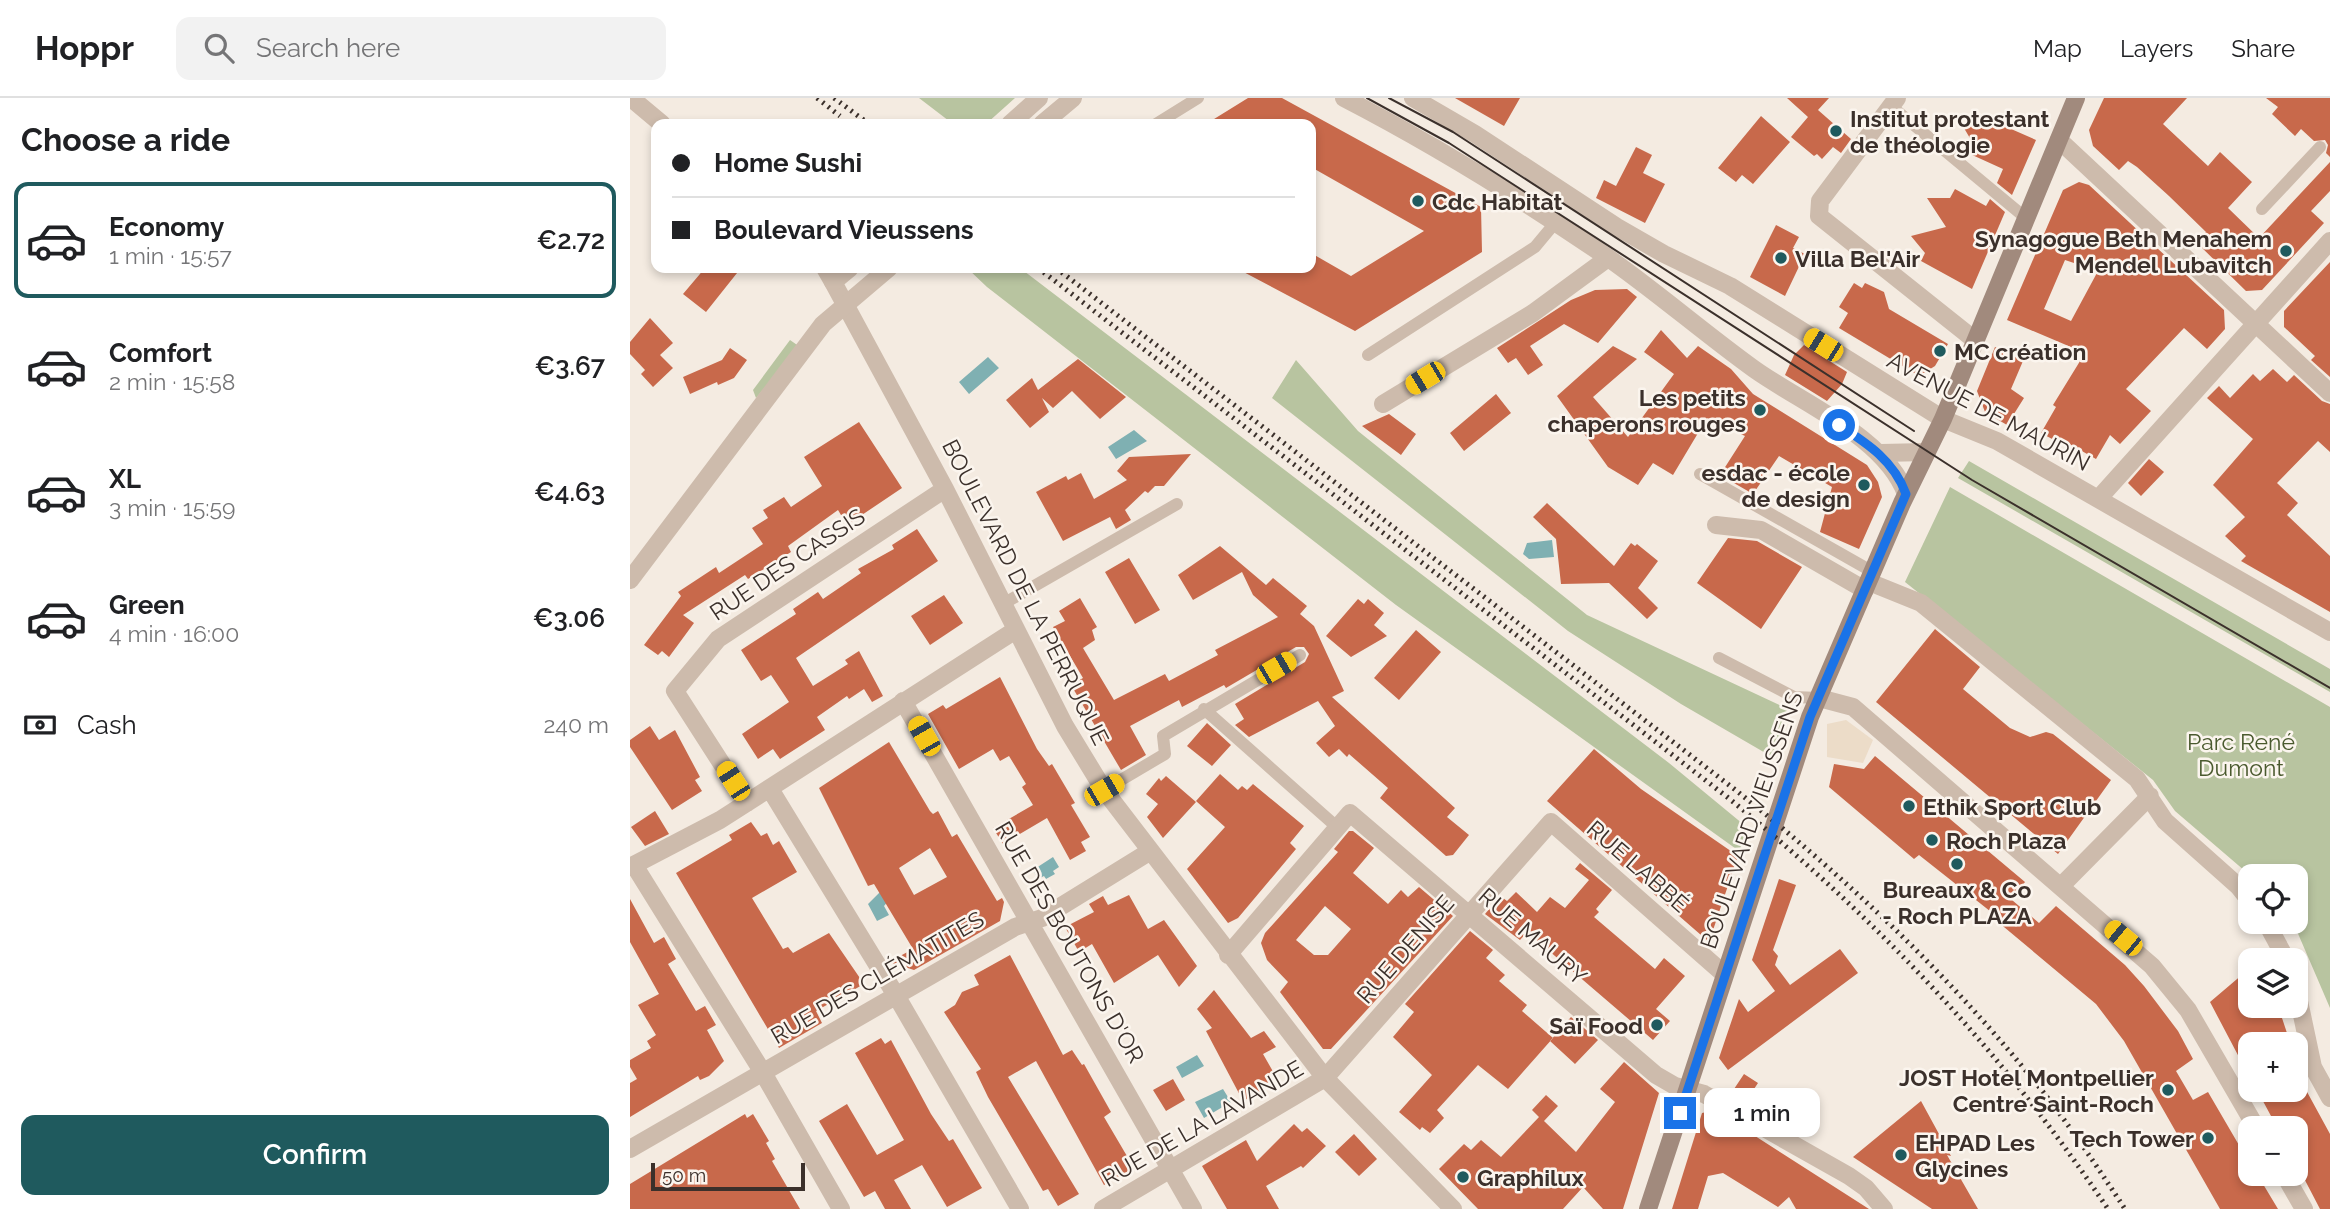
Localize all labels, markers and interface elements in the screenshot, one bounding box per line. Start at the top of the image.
search box [176,17,666,80]
text: Hoppr [35,29,134,68]
icon: search [200,29,238,67]
text: Search here [256,33,400,63]
text: Map [2033,34,2082,63]
text: Layers [2120,34,2193,63]
text: Share [2231,34,2295,63]
place label: Institut protestant de théologie [1850,105,2050,158]
text: Choose a ride [21,121,230,158]
marker: Institut protestant de théologie [1828,123,1844,139]
text: Home Sushi [714,148,862,178]
place label: Cdc Habitat [1432,188,1563,215]
marker: Cdc Habitat [1410,193,1426,209]
icon: car [25,209,88,272]
text: Economy [109,212,224,242]
text: Boulevard Vieussens [714,215,974,245]
text: €2.72 [537,225,605,255]
place label: Synagogue Beth Menahem Mendel Lubavitch [1975,225,2272,278]
text: 1 min · 15:57 [109,242,232,269]
marker: Synagogue Beth Menahem Mendel Lubavitch [2278,243,2294,259]
place label: Villa Bel'Air [1795,245,1920,272]
marker: Villa Bel'Air [1773,250,1789,266]
car [1800,325,1847,365]
icon: car [25,335,88,398]
text: Comfort [109,338,212,368]
place label: MC création [1954,338,2086,365]
marker: MC création [1932,343,1948,359]
street label: AVENUE DE MAURIN [1883,346,2095,476]
text: €3.67 [534,351,605,381]
car [1402,358,1449,398]
text: 2 min · 15:58 [109,368,235,395]
place label: Les petits chaperons rouges [1547,384,1746,437]
marker: Les petits chaperons rouges [1752,402,1768,418]
route start [1823,409,1855,441]
street label: BOULEVARD DE LA PERRUQUE [937,435,1115,749]
place label: esdac - école de design [1702,459,1850,512]
icon: car [25,461,88,524]
text: XL [109,464,141,494]
text: €4.63 [534,477,605,507]
marker: esdac - école de design [1856,477,1872,493]
text: 3 min · 15:59 [109,494,236,521]
street label: RUE DES CASSIS [704,502,870,626]
icon: car [25,587,88,650]
text: Green [109,590,185,620]
text: €3.06 [533,603,605,633]
text: 4 min · 16:00 [109,620,239,647]
car [1253,648,1300,688]
street label: BOULEVARD VIEUSSENS [1694,688,1808,952]
icon: cash [21,706,59,744]
text: Cash [77,710,137,740]
text: 240 m [543,711,609,738]
car [905,713,944,759]
park label: Parc René Dumont [2187,728,2295,781]
car [713,758,754,804]
car [1081,770,1128,810]
place label: Ethik Sport Club [1923,793,2101,820]
marker: Ethik Sport Club [1901,798,1917,814]
street label: RUE LABBÉ [1582,815,1694,917]
street label: RUE DES BOUTONS D'OR [990,817,1150,1067]
place label: Roch Plaza [1946,827,2067,854]
marker: Roch Plaza [1924,832,1940,848]
marker: Bureaux & Co - Roch PLAZA [1949,856,1965,872]
map controls [2238,864,2308,1186]
button: locate [2238,864,2308,934]
place label: Bureaux & Co - Roch PLAZA [1882,876,2032,929]
street label: RUE MAURY [1474,882,1592,990]
street label: RUE DENISE [1351,890,1459,1008]
street label: RUE DES CLÉMATITES [766,905,988,1049]
car [2101,916,2146,960]
button: layers [2238,948,2308,1018]
place label: Saï Food [1549,1012,1643,1039]
marker: Saï Food [1649,1017,1665,1033]
button: + [2238,1032,2308,1102]
street label: RUE DE LA LAVANDE [1096,1054,1308,1192]
place label: JOST Hotel Montpellier Centre Saint-Roch [1899,1064,2154,1117]
marker: JOST Hotel Montpellier Centre Saint-Roch [2160,1082,2176,1098]
callout: 1 min [1704,1088,1820,1138]
route end [1664,1097,1696,1129]
text: 1 min [1733,1099,1791,1126]
button: Confirm [21,1115,609,1195]
button: − [2238,1116,2308,1186]
place label: Tech Tower [2070,1125,2194,1152]
place label: EHPAD Les Glycines [1915,1129,2035,1182]
marker: Tech Tower [2200,1130,2216,1146]
marker: EHPAD Les Glycines [1893,1147,1909,1163]
scale bar [651,1160,805,1192]
text: 50 m [662,1164,706,1186]
place label: Graphilux [1477,1164,1585,1191]
marker: Graphilux [1455,1169,1471,1185]

